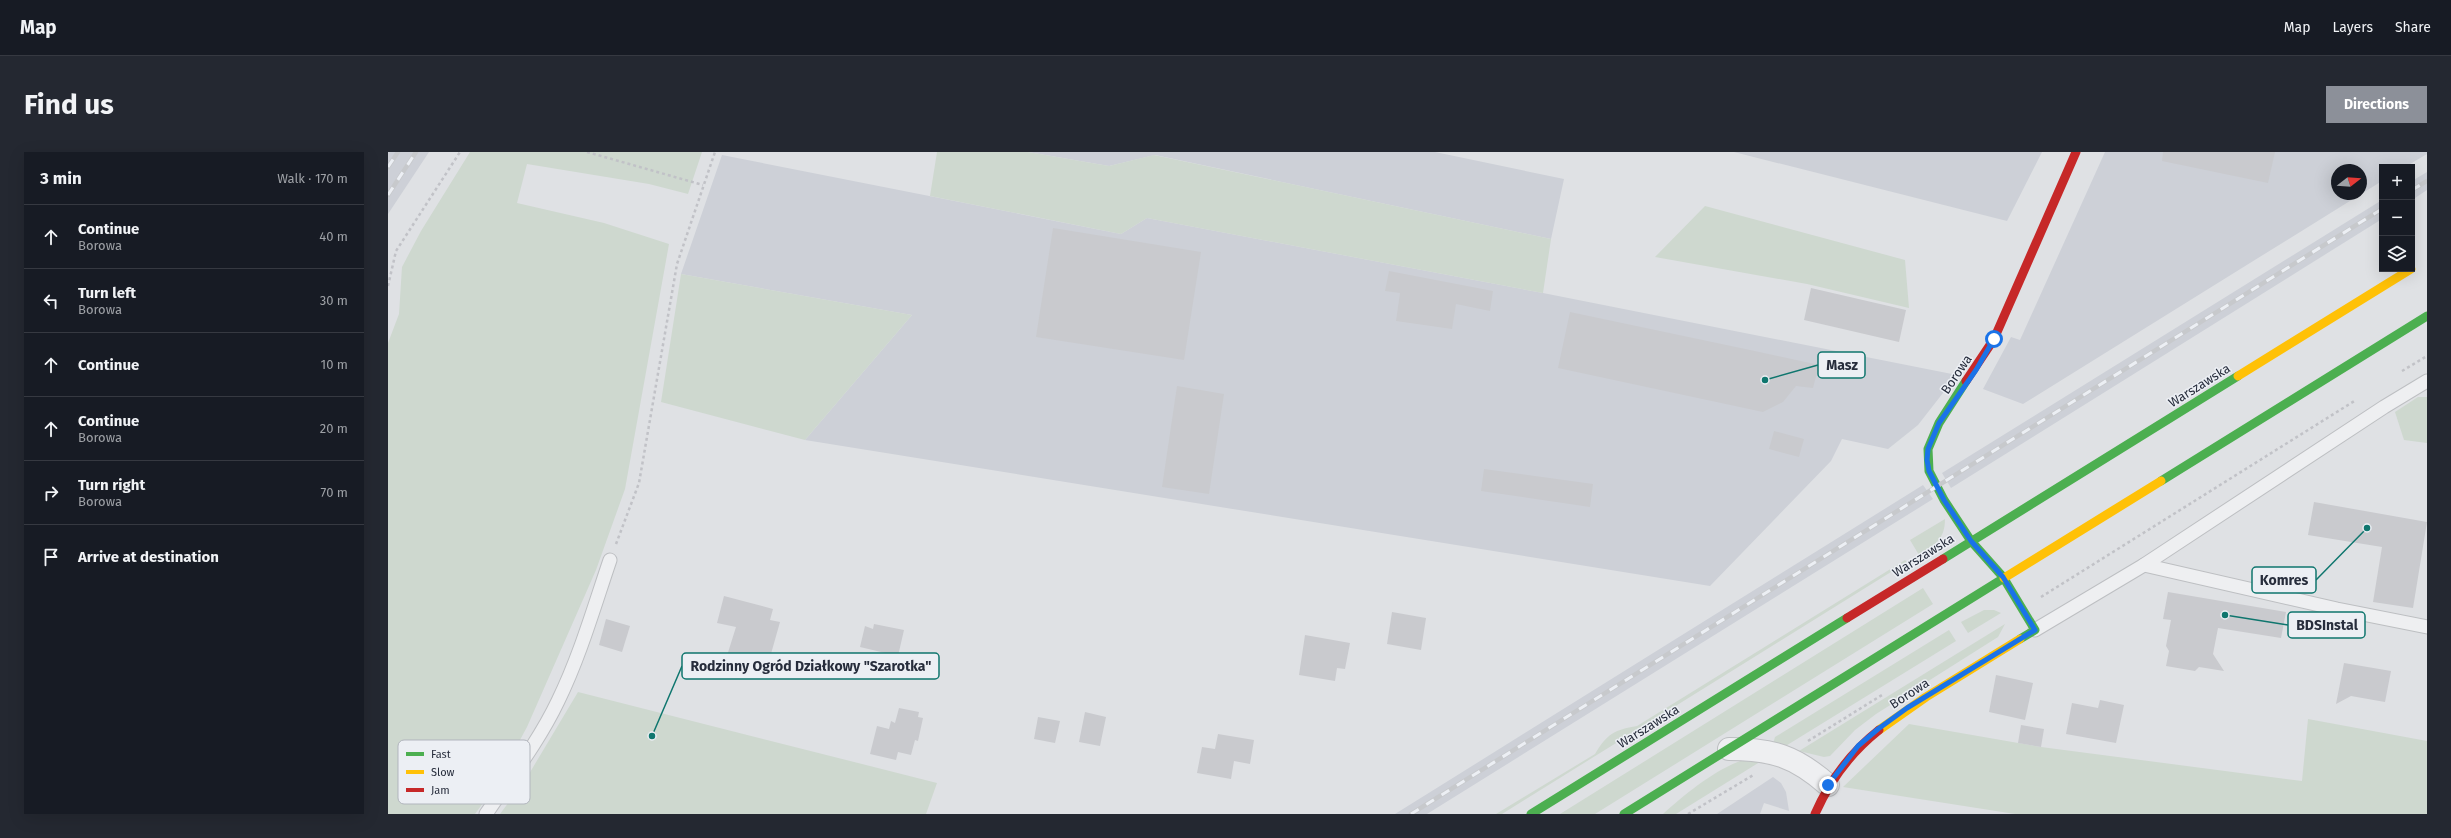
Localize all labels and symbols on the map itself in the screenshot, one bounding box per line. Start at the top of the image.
north arrow [2331,164,2367,200]
route start [1985,330,2003,348]
callout: Masz [1818,352,1865,378]
street label: Borowa [1938,352,1975,397]
text: Masz [1826,357,1858,374]
street label: Warszawska [2166,361,2233,410]
street label: Warszawska [1890,531,1957,580]
callout: Komres [2252,567,2316,593]
text: Komres [2260,572,2308,589]
callout: BDSInstal [2288,612,2365,638]
text: BDSInstal [2296,617,2359,634]
callout: Rodzinny Ogród Działkowy "Szarotka" [682,653,939,679]
text: Rodzinny Ogród Działkowy "Szarotka" [690,658,932,675]
street label: Borowa [1887,675,1932,712]
street label: Warszawska [1615,702,1682,751]
legend [398,740,530,804]
text: Fast [431,748,451,761]
text: Slow [431,766,455,779]
route end [1819,776,1837,794]
text: Jam [431,784,450,797]

